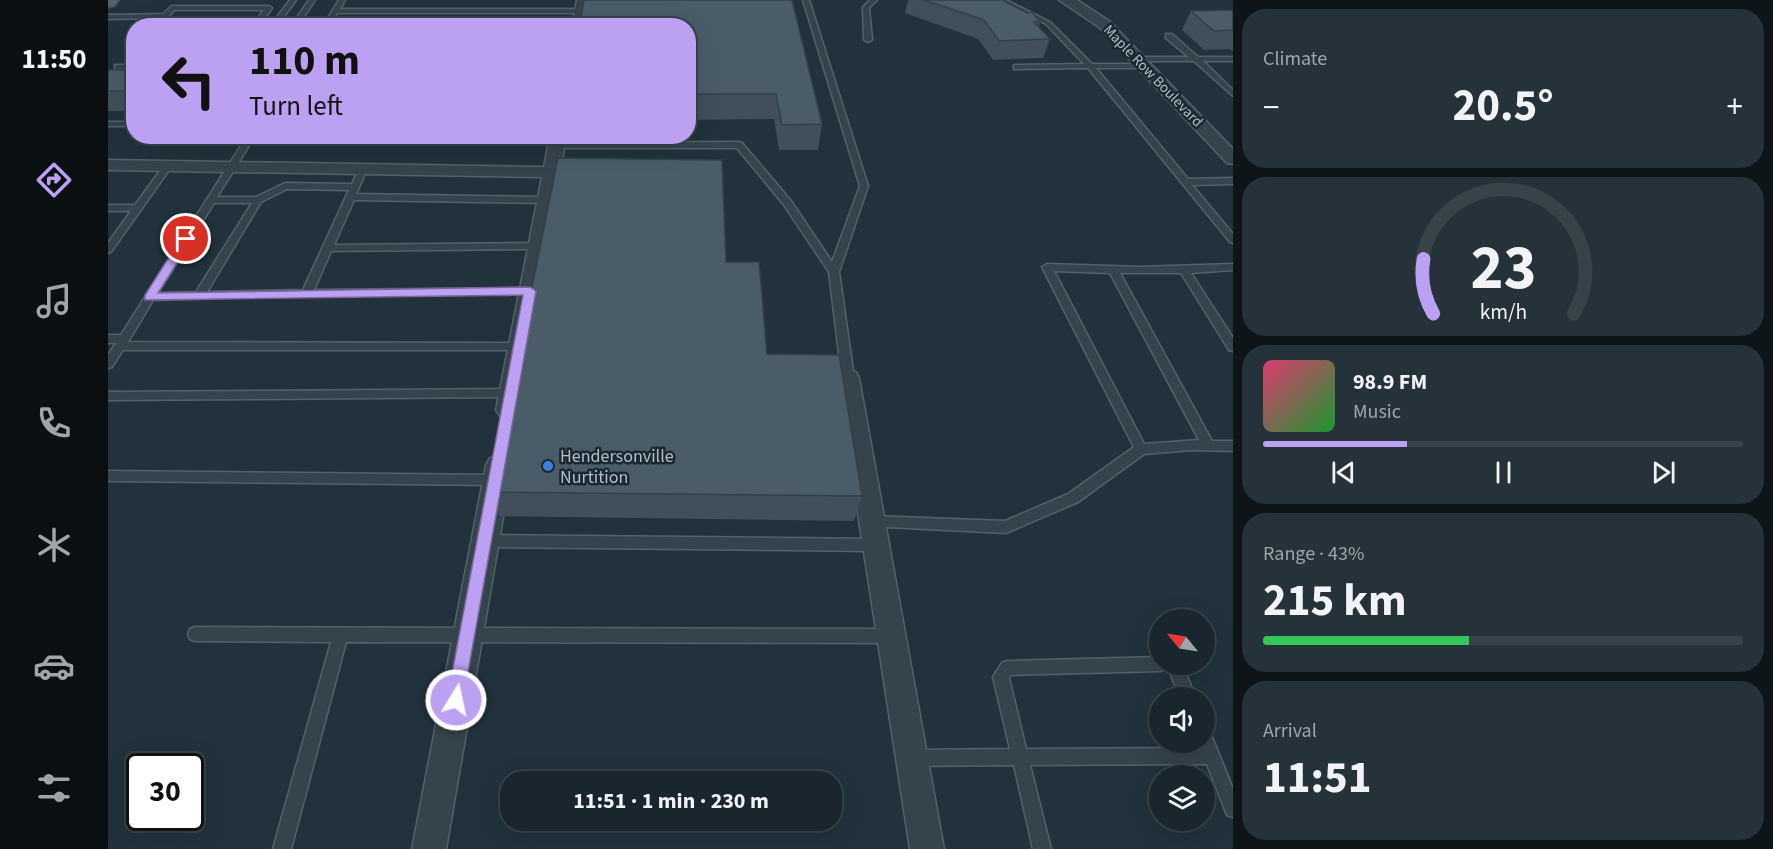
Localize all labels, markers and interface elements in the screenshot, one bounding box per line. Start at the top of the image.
street label: Maple Row Boulevard [1098,20,1208,132]
text: 110 m [249,31,360,91]
text: 11:50 [21,40,87,79]
icon: left [150,42,228,120]
text: Climate [1263,45,1327,73]
text: 20.5° [1452,74,1554,138]
text: − [1263,84,1279,131]
text: + [1727,84,1743,131]
text: Turn left [249,87,343,126]
icon: directions [33,159,75,201]
pin [160,213,211,264]
icon: arrive [169,222,202,255]
text: 23 [1470,224,1536,313]
icon: music [33,280,75,322]
text: km/h [1479,297,1527,328]
text: 98.9 FM [1353,366,1427,398]
text: Music [1353,398,1401,426]
icon: phone [33,402,75,444]
place label: Hendersonville Nurtition [560,444,674,490]
icon: previous [1327,456,1360,489]
icon: pause [1487,456,1520,489]
icon: next [1647,456,1680,489]
marker: Hendersonville Nurtition [541,459,555,473]
icon: climate [33,524,75,566]
text: Range · 43% [1263,540,1364,568]
text: 215 km [1263,569,1407,633]
north arrow [1149,609,1215,675]
map controls [1149,609,1215,831]
icon: car [33,645,75,687]
position arrow [424,668,488,732]
button: sound [1149,687,1215,753]
text: Arrival [1263,717,1317,745]
text: 11:51 [1263,746,1372,810]
speed limit sign: 30 [126,753,204,831]
button: layers [1149,765,1215,831]
icon: filters [33,767,75,809]
text: 11:51 · 1 min · 230 m [573,785,769,817]

